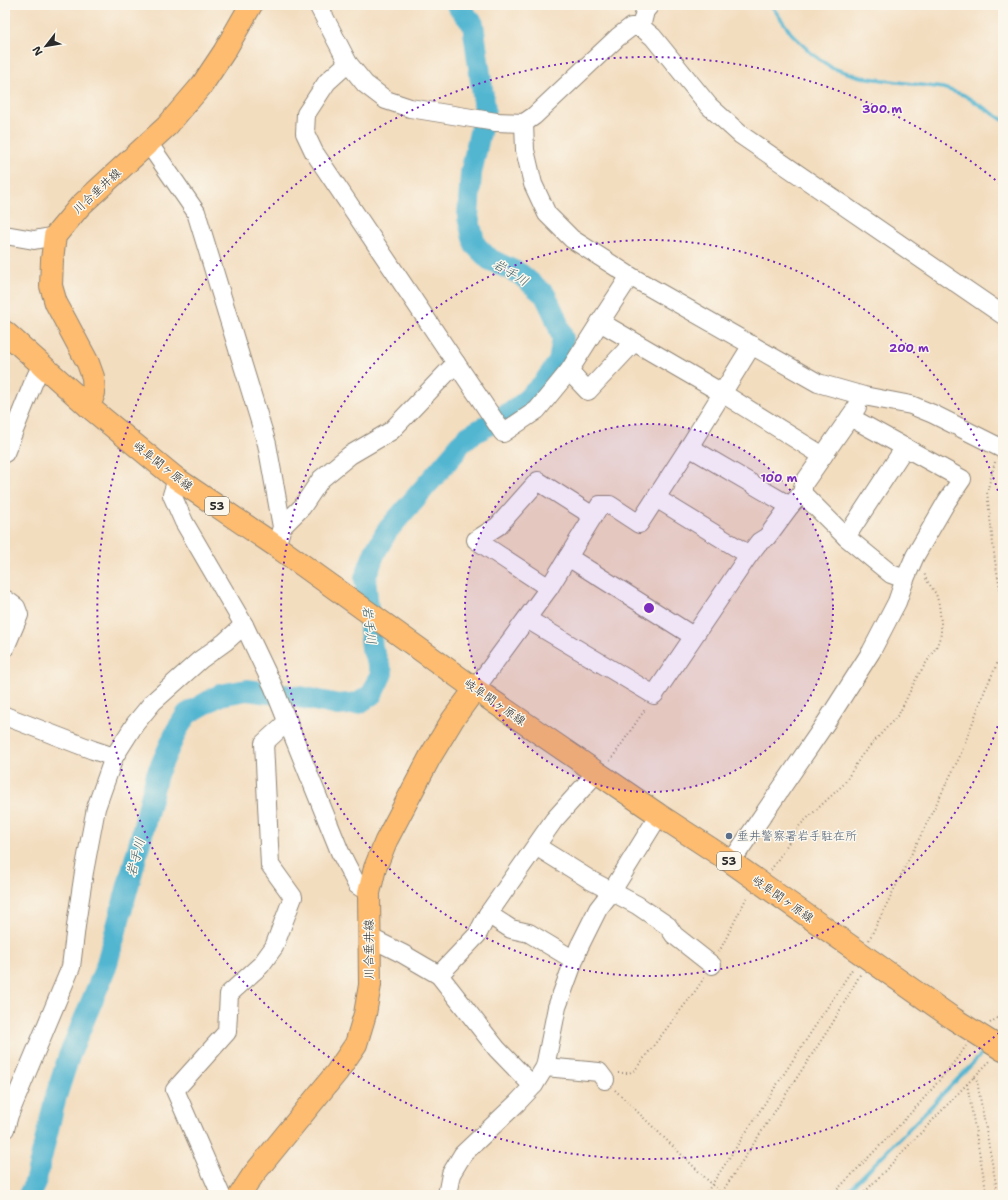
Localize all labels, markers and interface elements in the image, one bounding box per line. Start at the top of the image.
north arrow [26,26,66,66]
text: N [29,43,47,58]
text: 300 m [862,101,902,117]
street label: 川合垂井線 [70,165,124,217]
water label: 岩手川 [490,255,532,290]
text: 200 m [889,340,929,356]
street label: 岐阜関ヶ原線 [130,438,196,494]
text: 100 m [761,470,798,486]
road number: 53 [205,497,229,515]
centre of rings [642,601,656,615]
water label: 岩手川 [359,605,380,645]
street label: 岐阜関ヶ原線 [461,675,529,729]
place label: 垂井警察署岩手駐在所 [737,828,857,844]
marker: 垂井警察署岩手駐在所 [724,831,734,841]
water label: 岩手川 [122,836,149,878]
road number: 53 [717,852,741,870]
street label: 岐阜関ヶ原線 [749,872,817,926]
street label: 川合垂井線 [361,919,377,979]

